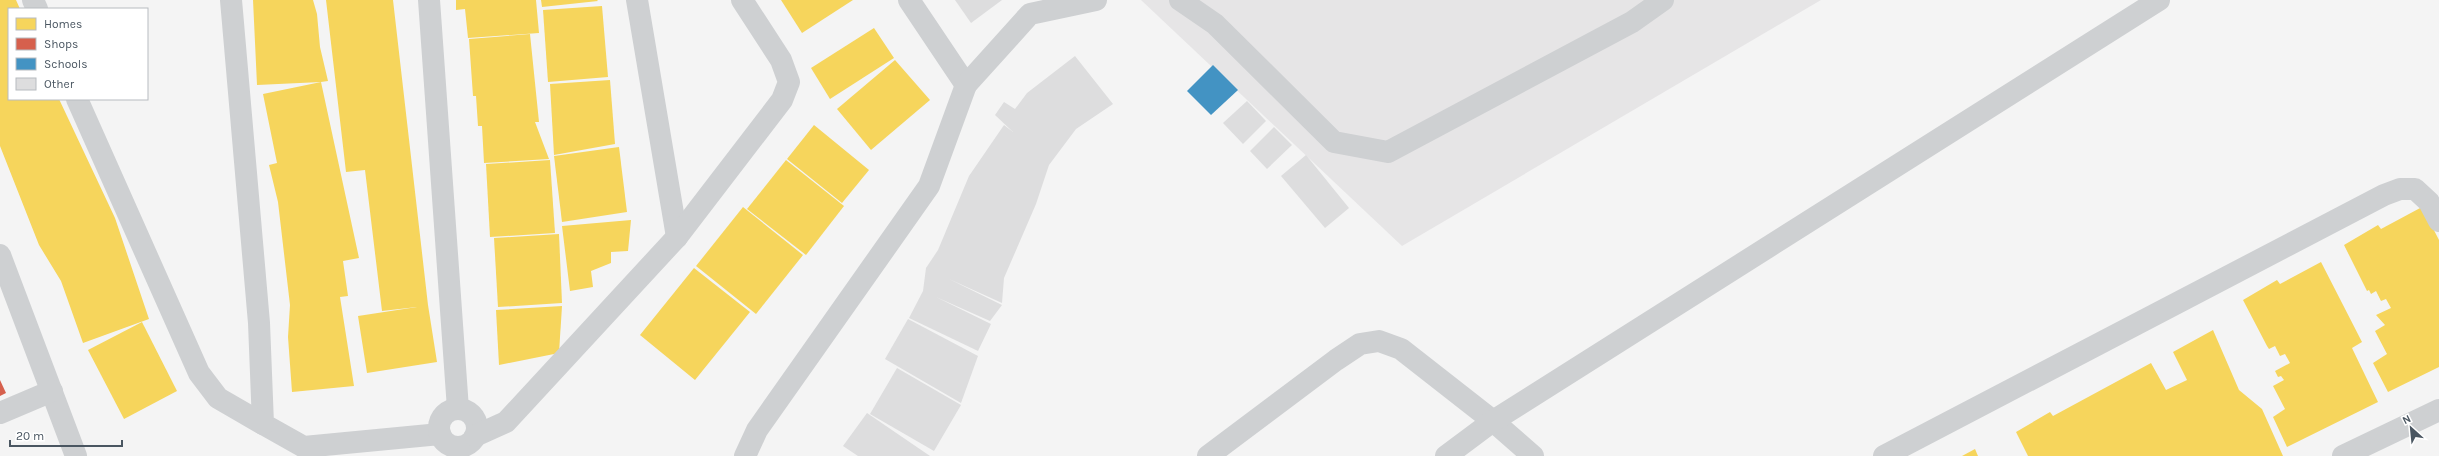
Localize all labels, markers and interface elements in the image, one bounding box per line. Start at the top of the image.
legend [8,8,148,100]
text: Homes [44,17,82,31]
text: Shops [44,37,78,51]
text: Schools [44,57,87,71]
text: Other [44,77,75,91]
north arrow [2391,408,2431,448]
text: N [2400,412,2413,427]
scale bar [10,422,122,448]
text: 20 m [16,429,44,443]

